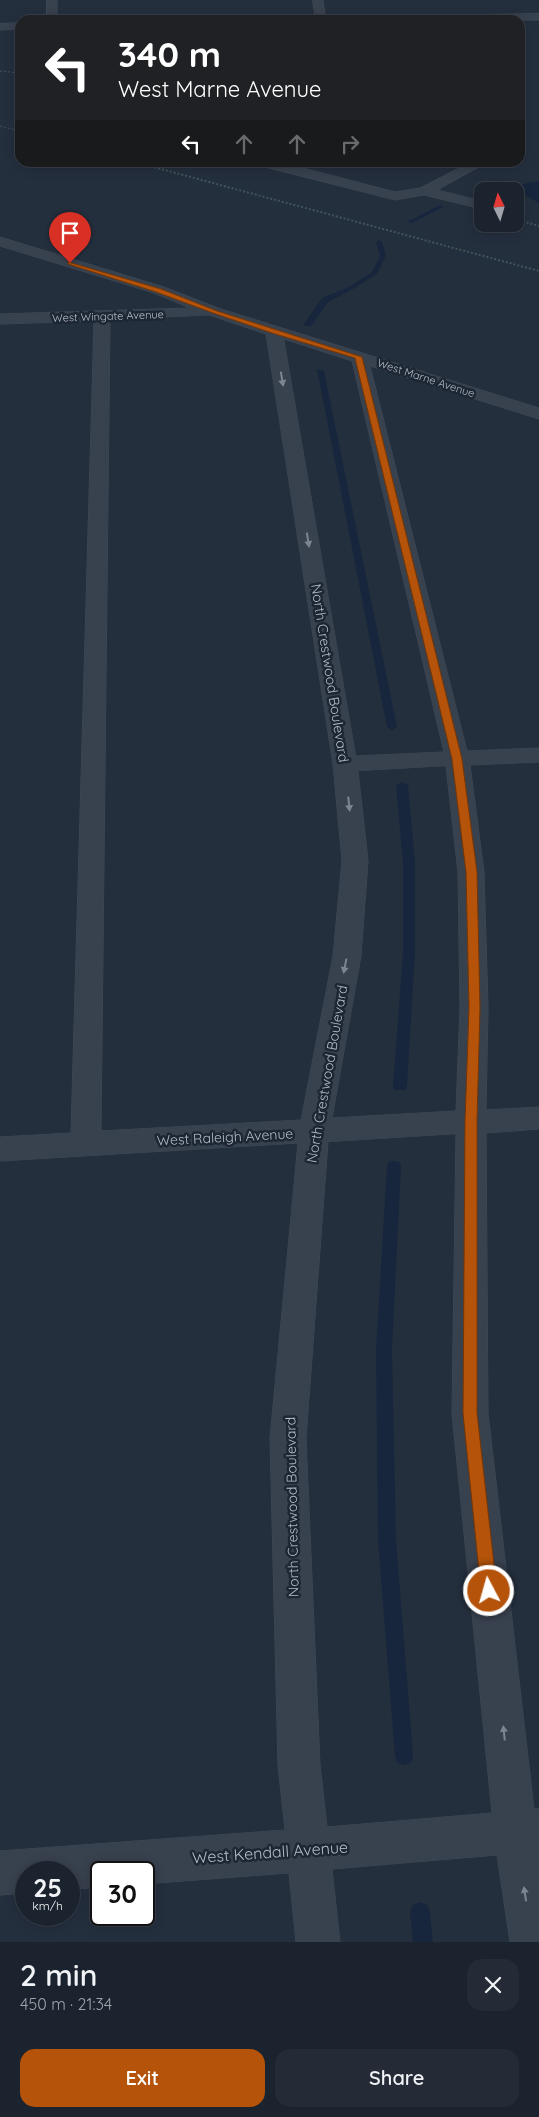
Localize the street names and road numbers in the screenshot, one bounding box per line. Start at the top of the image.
street label: West Wingate Avenue [52,307,164,325]
street label: West Marne Avenue [375,356,477,400]
street label: North Crestwood Boulevard [307,583,353,763]
street label: North Crestwood Boulevard [302,984,352,1164]
street label: West Raleigh Avenue [156,1124,294,1150]
street label: North Crestwood Boulevard [281,1417,303,1597]
street label: West Kendall Avenue [191,1837,349,1867]

